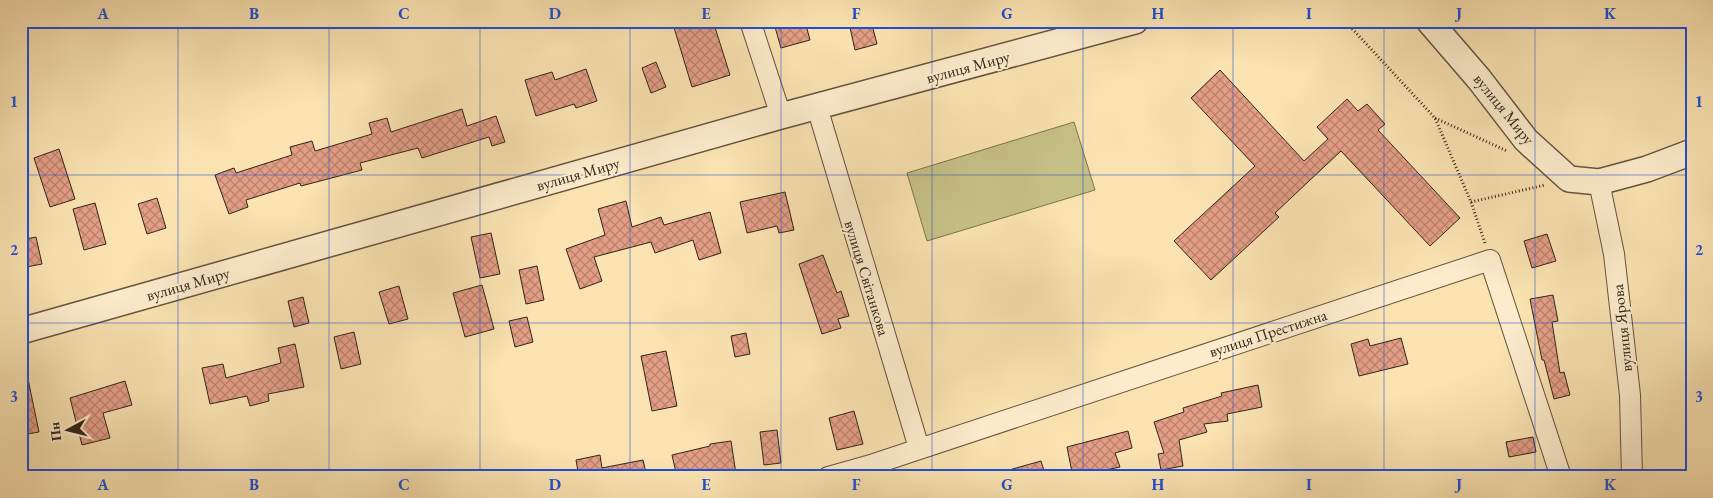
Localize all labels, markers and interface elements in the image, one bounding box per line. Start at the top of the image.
text: A [96,3,109,24]
text: B [249,3,259,24]
text: C [398,3,410,24]
text: D [549,3,561,24]
text: E [701,3,711,24]
text: F [852,3,861,24]
text: G [1001,3,1013,24]
text: H [1152,3,1165,24]
text: I [1306,3,1312,24]
text: J [1454,3,1462,24]
text: K [1604,3,1617,24]
street label: вулиця Миру [924,46,1013,88]
street label: вулиця Миру [1469,69,1540,150]
text: 1 [10,91,18,112]
text: 1 [1695,91,1703,112]
street label: вулиця Миру [534,152,623,196]
street label: вулиця Світанкова [839,218,895,339]
text: 2 [10,239,19,260]
text: 2 [1695,239,1704,260]
street label: вулиця Миру [144,262,233,306]
street label: вулиця Ярова [1607,283,1637,373]
street label: вулиця Престижна [1206,304,1330,362]
text: 3 [10,386,18,407]
text: 3 [1695,386,1703,407]
north arrow [42,406,92,456]
text: Пн [45,421,65,442]
text: A [96,474,109,495]
text: B [249,474,259,495]
text: C [398,474,410,495]
text: D [549,474,561,495]
text: E [701,474,711,495]
text: F [852,474,861,495]
text: G [1001,474,1013,495]
text: H [1152,474,1165,495]
text: I [1306,474,1312,495]
text: J [1454,474,1462,495]
text: K [1604,474,1617,495]

